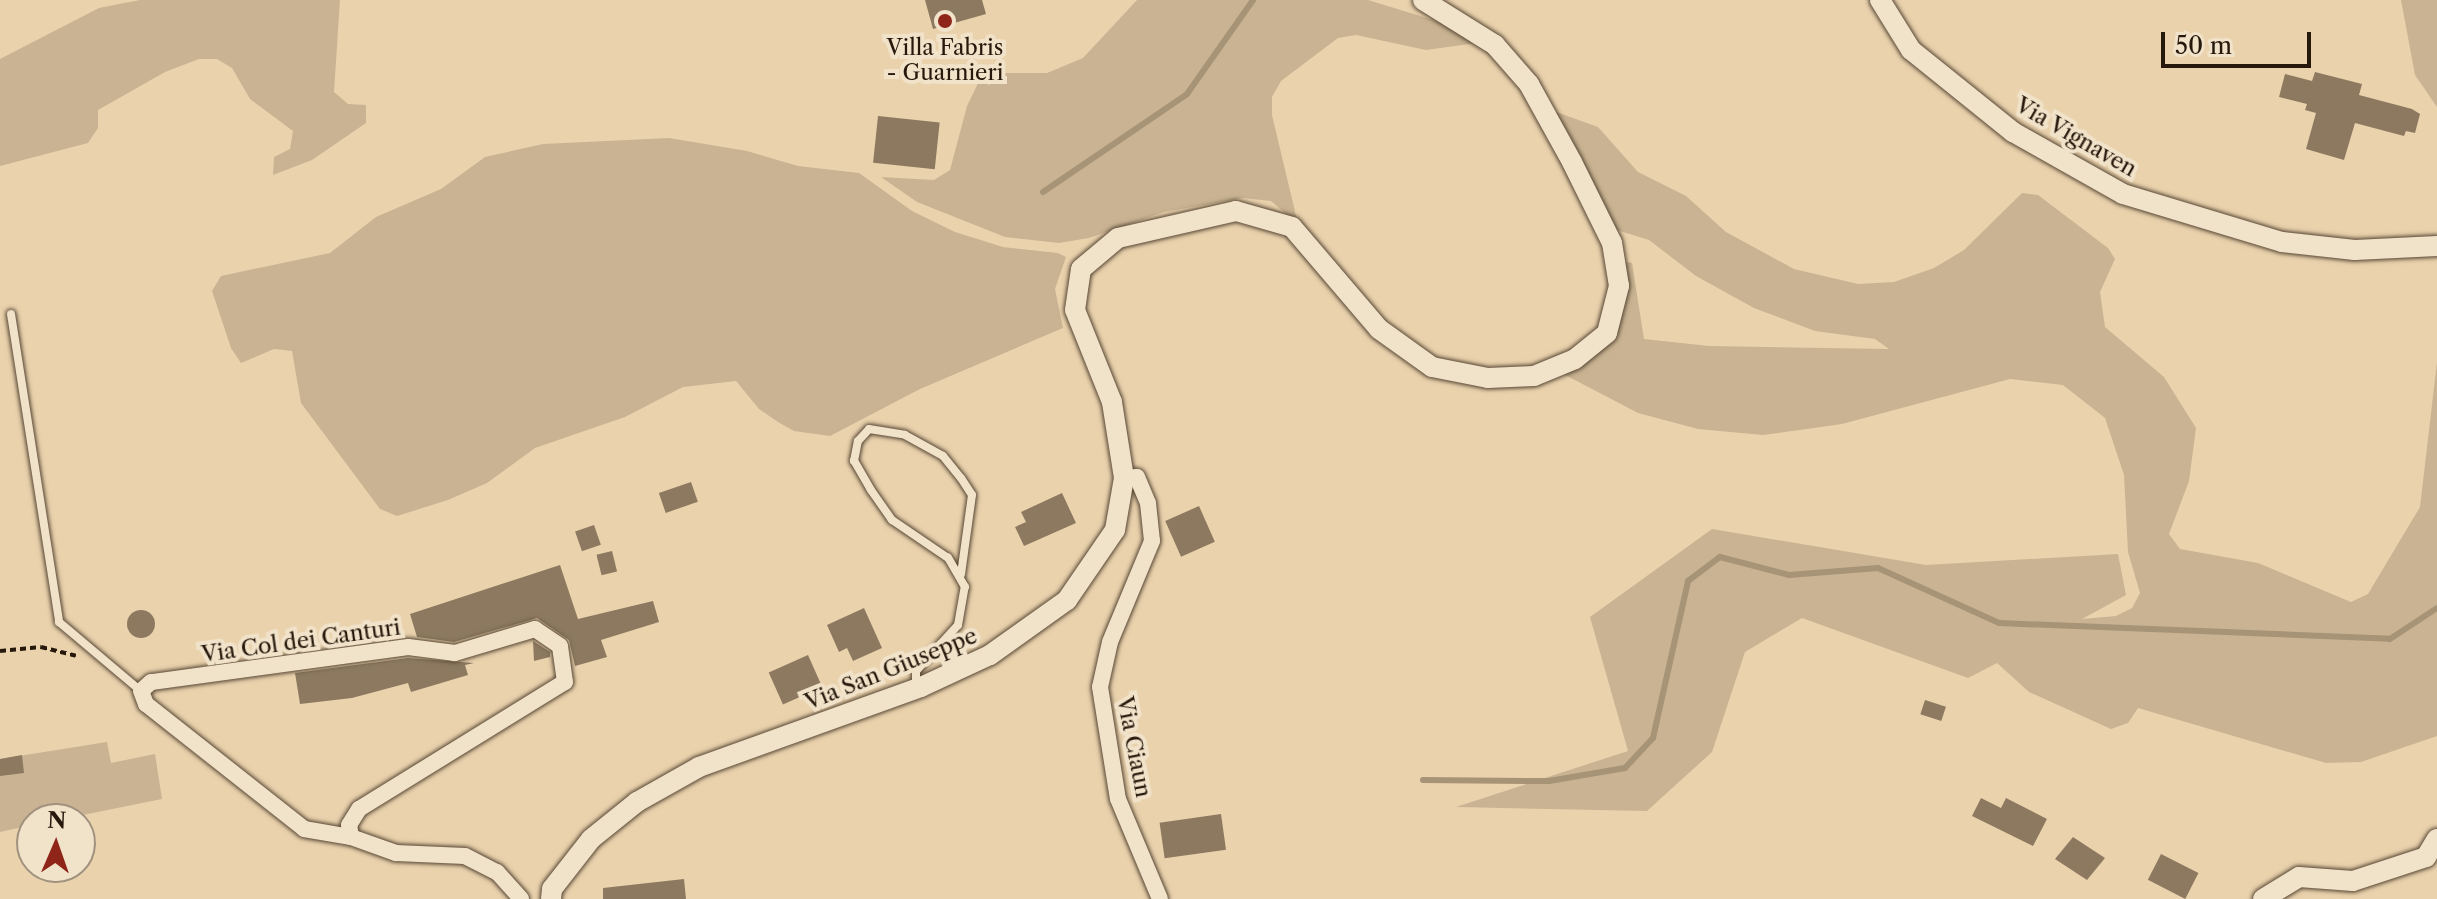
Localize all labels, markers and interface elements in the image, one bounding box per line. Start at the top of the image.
marker: Villa Fabris - Guarnieri [936,12,954,30]
scale bar [2165,16,2315,66]
text: 50 m [2175,31,2232,60]
place label: Villa Fabris - Guarnieri [886,34,1004,86]
street label: Via Vignaven [2010,91,2142,183]
street label: Via Col dei Canturi [200,614,402,668]
street label: Via San Giuseppe [801,622,981,716]
street label: Via Ciaun [1111,694,1157,800]
north arrow [16,803,96,883]
text: N [47,807,67,834]

